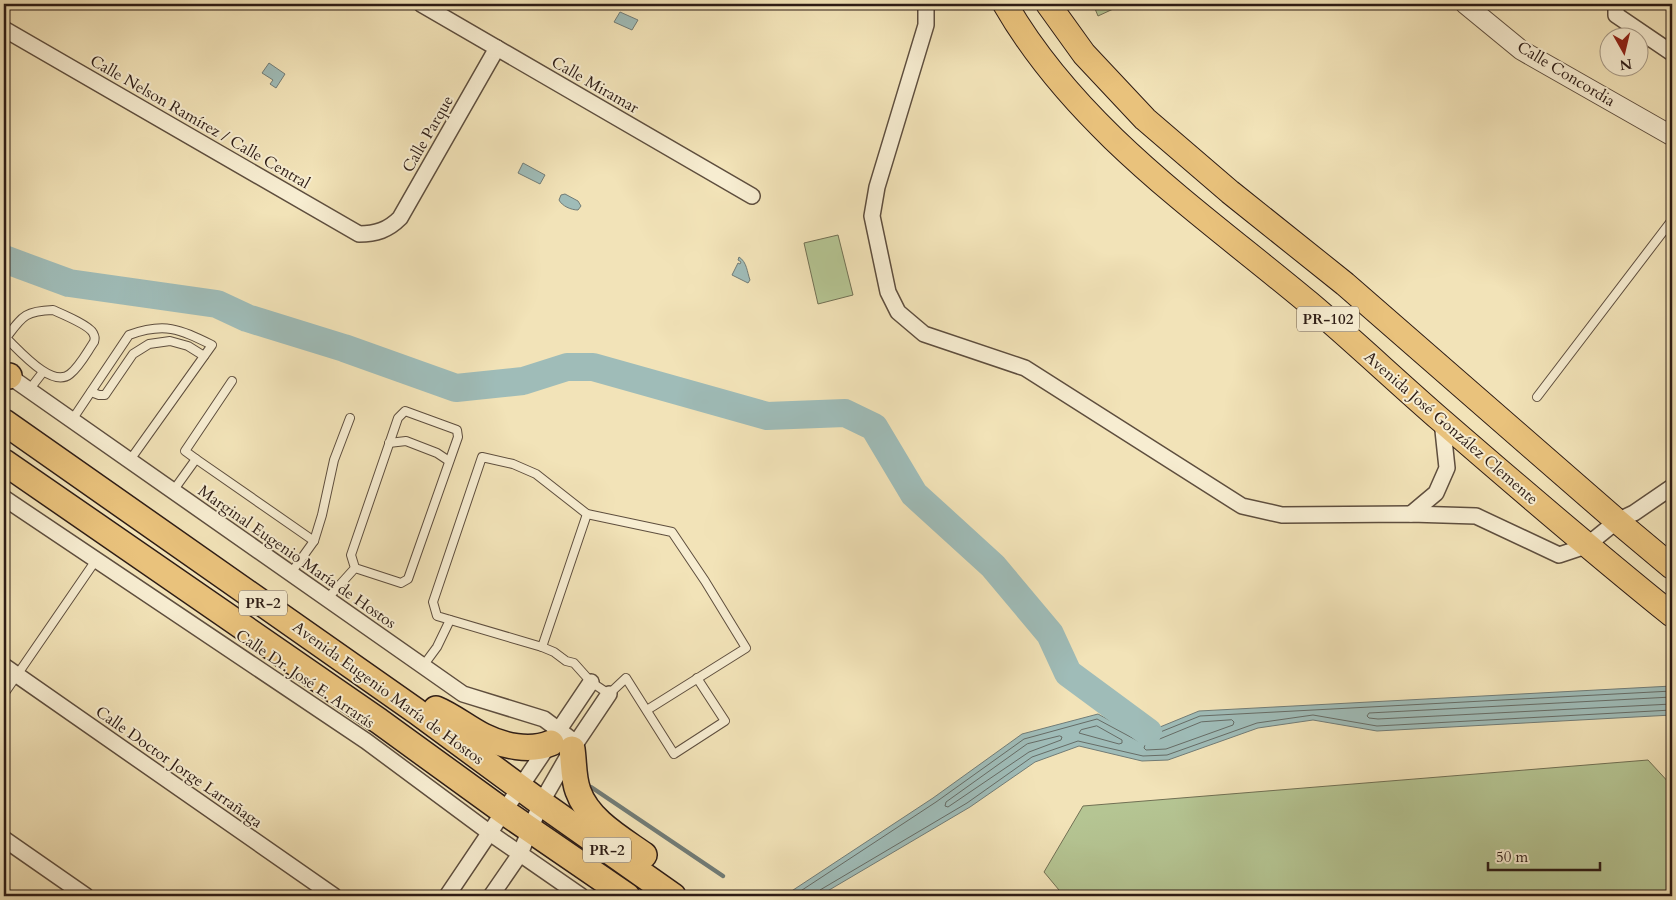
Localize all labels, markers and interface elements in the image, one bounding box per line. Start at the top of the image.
north arrow [1598,28,1648,78]
street label: Calle Concordia [1513,36,1619,112]
street label: Calle Nelson Ramírez / Calle Central [86,50,314,194]
street label: Calle Miramar [547,51,643,119]
text: N [1618,54,1633,75]
street label: Calle Parque [397,91,459,177]
road number: PR-102 [1297,306,1359,332]
street label: Avenida José González Clemente [1359,346,1543,510]
street label: Marginal Eugenio María de Hostos [194,480,400,634]
road number: PR-2 [239,590,287,616]
street label: Avenida Eugenio María de Hostos [288,616,488,770]
street label: Calle Dr. José E. Arrarás [231,624,379,734]
street label: Calle Doctor Jorge Larrañaga [91,701,267,833]
road number: PR-2 [583,838,631,862]
scale bar [1488,840,1601,872]
text: 50 m [1496,847,1528,867]

